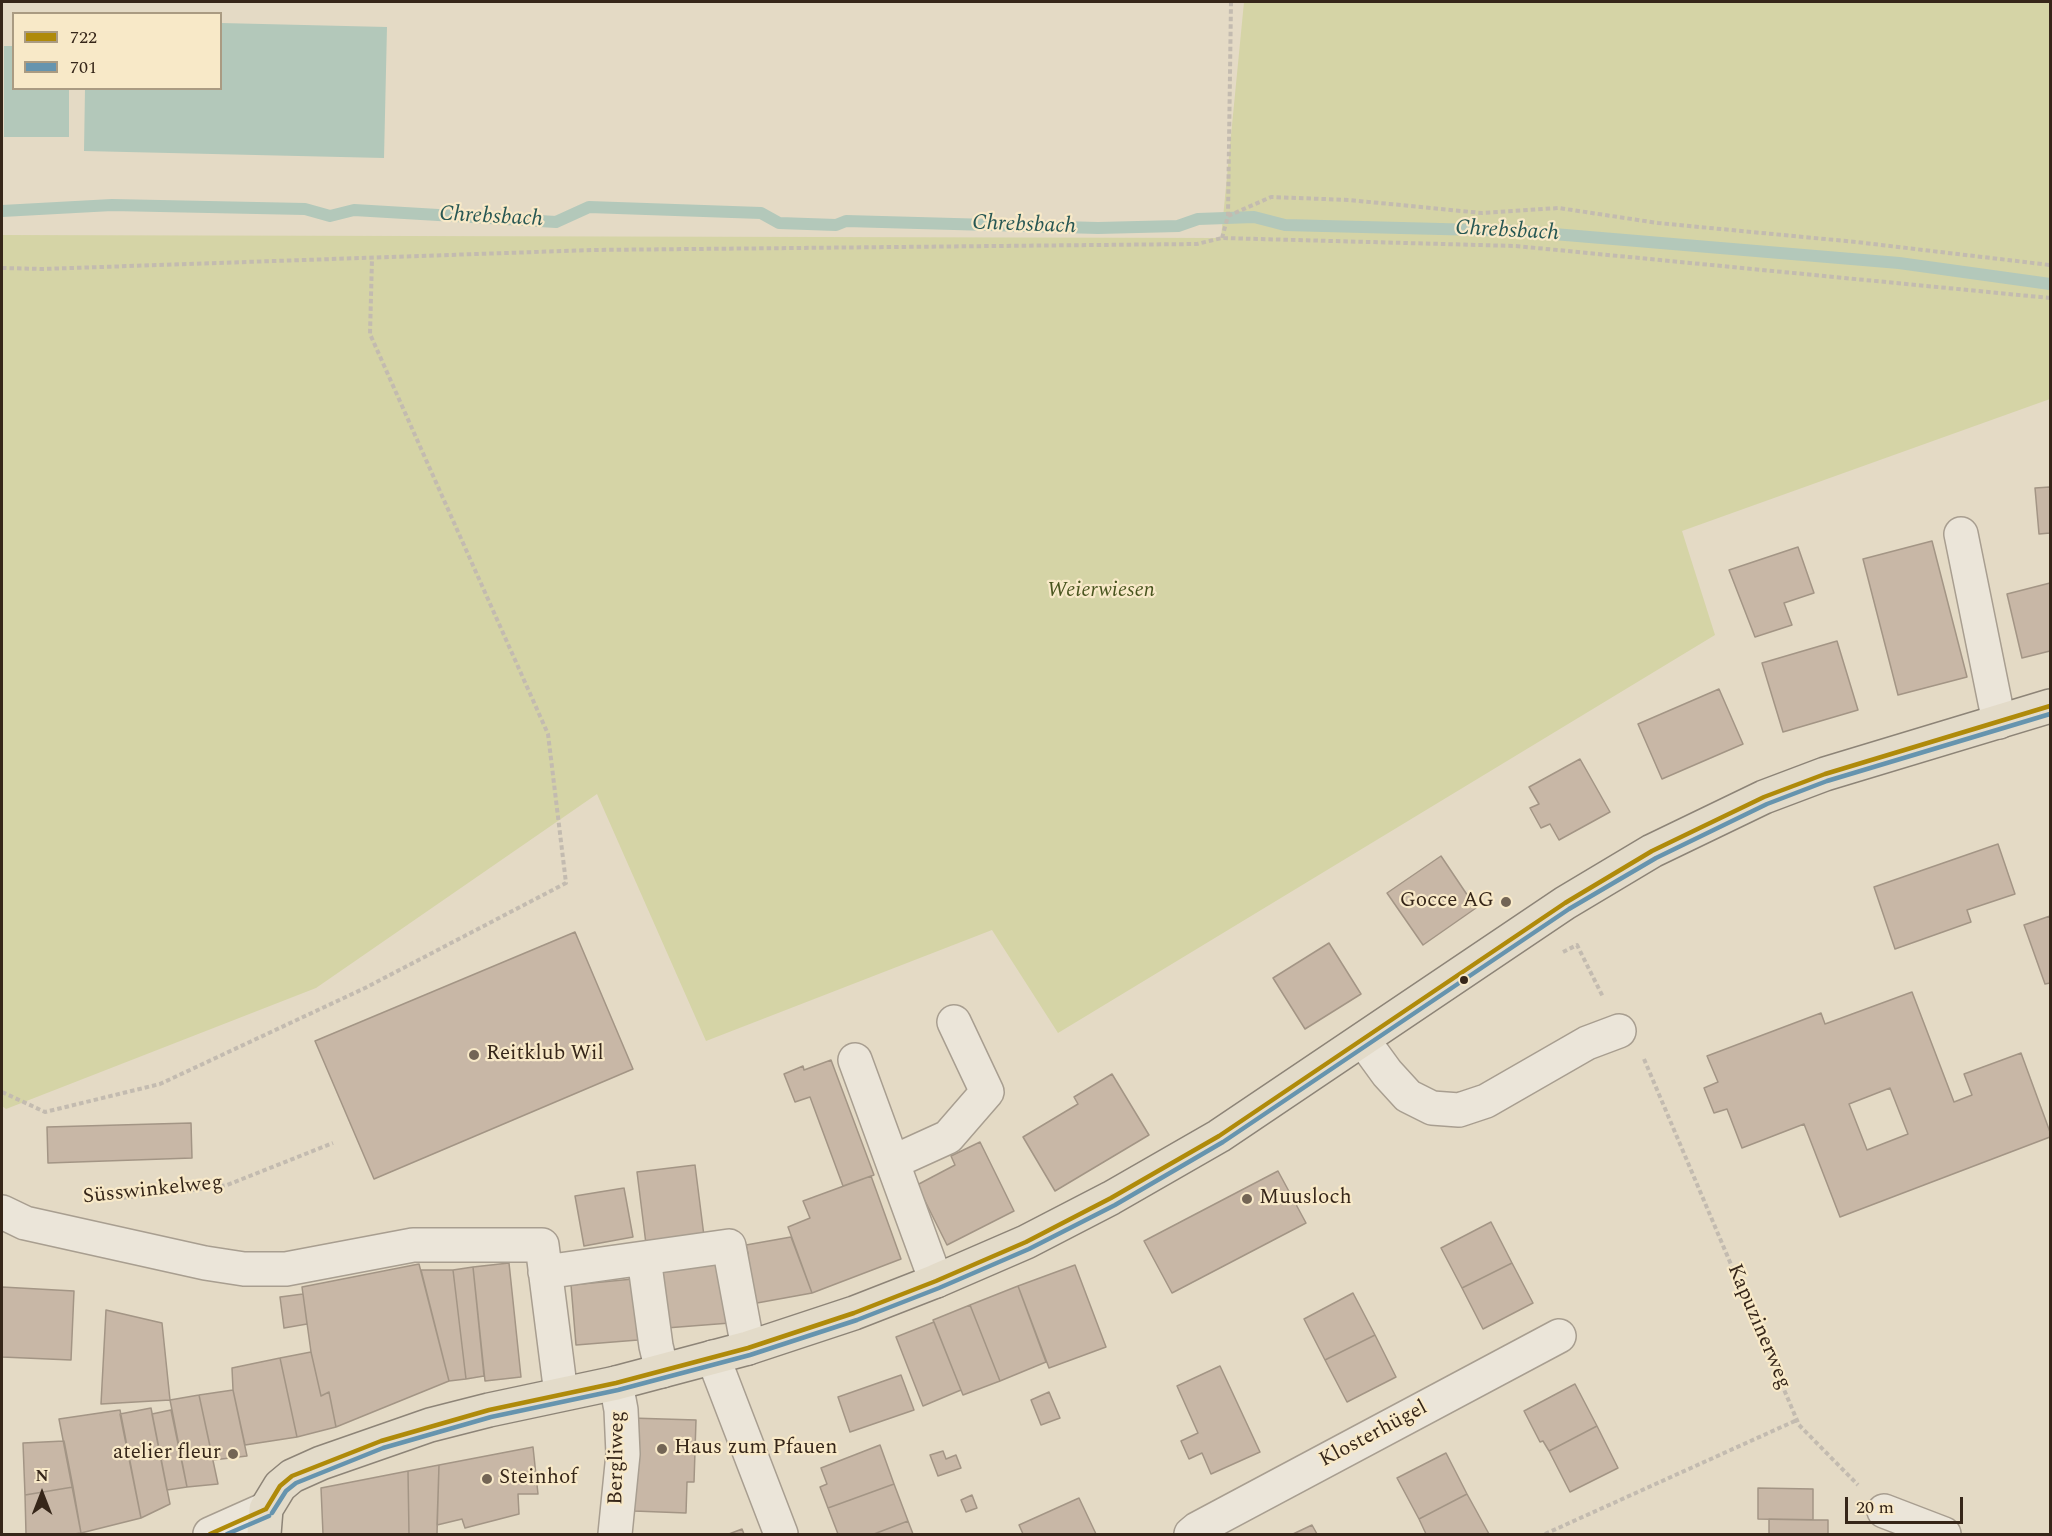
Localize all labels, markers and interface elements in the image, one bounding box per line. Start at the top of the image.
legend [12,12,222,90]
text: 722 [70,24,97,51]
text: 701 [70,54,97,81]
water label: Chrebsbach [438,202,544,234]
water label: Chrebsbach [972,211,1076,241]
water label: Chrebsbach [1454,216,1560,248]
park label: Weierwiesen [1047,579,1155,605]
place label: Gocce AG [1400,889,1494,915]
marker: Gocce AG [1499,895,1513,909]
unlabelled marker [1458,974,1470,986]
place label: Reitklub Wil [486,1042,604,1068]
marker: Reitklub Wil [467,1048,481,1062]
street label: Süsswinkelweg [82,1171,224,1211]
place label: Muusloch [1259,1186,1352,1212]
marker: Muusloch [1240,1192,1254,1206]
street label: Kapuzinerweg [1720,1261,1796,1393]
street label: Klosterhügel [1316,1396,1432,1474]
street label: Bergliweg [605,1411,631,1505]
place label: Haus zum Pfauen [674,1436,837,1462]
place label: atelier fleur [113,1441,221,1467]
marker: Haus zum Pfauen [655,1442,669,1456]
marker: atelier fleur [226,1447,240,1461]
north arrow [12,1464,72,1524]
text: N [35,1464,49,1488]
place label: Steinhof [499,1466,577,1492]
marker: Steinhof [480,1472,494,1486]
scale bar [1848,1485,1966,1523]
text: 20 m [1856,1494,1894,1521]

